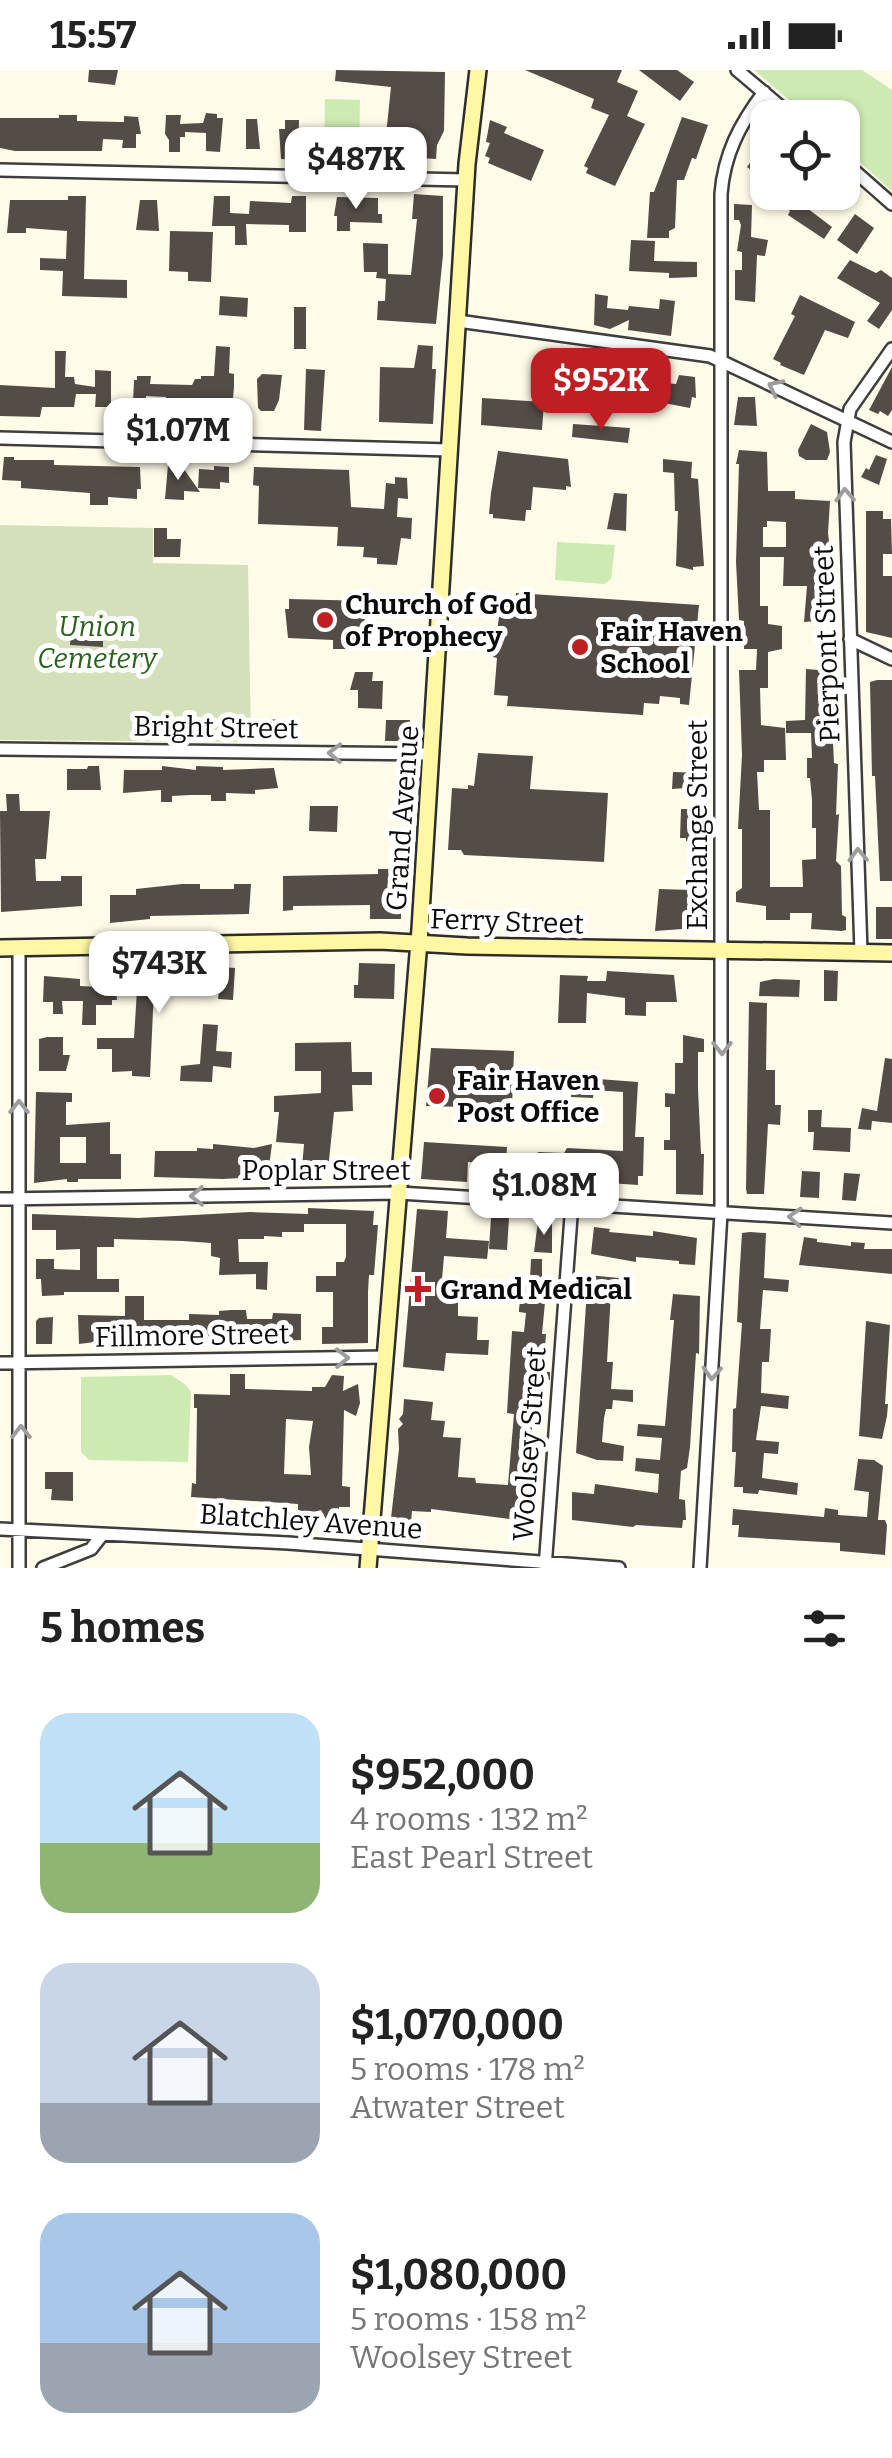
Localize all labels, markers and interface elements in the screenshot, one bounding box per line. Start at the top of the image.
text: 15:57 [50,12,137,58]
map controls [750,100,860,210]
button: locate [750,100,860,210]
pin: $487K [286,127,426,212]
text: $487K [307,140,405,178]
pin: $952K [531,348,671,433]
text: $952K [553,361,649,399]
one-way arrow [767,379,785,399]
pin: $1.07M [97,398,259,483]
text: $1.07M [126,411,230,449]
one-way arrow [835,486,856,502]
street label: Pierpont Street [807,545,846,743]
place label: Church of God of Prophecy [345,588,532,653]
marker: Church of God of Prophecy [314,609,336,631]
park label: Union Cemetery [37,610,159,675]
place label: Fair Haven School [600,615,743,680]
marker: Fair Haven School [569,636,591,658]
street label: Bright Street [133,710,299,745]
street label: Exchange Street [681,720,714,930]
street label: Grand Avenue [380,724,425,912]
one-way arrow [326,742,342,764]
one-way arrow [847,846,868,862]
street label: Ferry Street [429,902,585,941]
pin: $743K [89,931,229,1016]
text: $743K [111,944,207,982]
one-way arrow [711,1040,733,1056]
place label: Fair Haven Post Office [457,1064,600,1129]
marker: Fair Haven Post Office [426,1085,448,1107]
one-way arrow [8,1099,30,1114]
pin: $1.08M [463,1153,625,1238]
street label: Poplar Street [241,1154,411,1187]
text: $1.08M [491,1166,597,1204]
one-way arrow [188,1185,204,1206]
one-way arrow [786,1207,802,1228]
place label: Grand Medical [440,1273,632,1306]
marker: Grand Medical [405,1276,431,1302]
street label: Fillmore Street [95,1317,289,1354]
street label: Woolsey Street [506,1346,553,1542]
one-way arrow [336,1347,351,1369]
one-way arrow [702,1365,723,1381]
one-way arrow [10,1424,31,1440]
street label: Blatchley Avenue [198,1497,424,1546]
icon: filters [797,1601,852,1656]
text: 5 homes [40,1603,205,1653]
text: $952,000 [350,1750,535,1800]
icon: home [120,1753,240,1873]
text: 4 rooms · 132 m² [350,1800,588,1838]
text: East Pearl Street [350,1838,593,1876]
text: $1,070,000 [350,2000,564,2050]
icon: home [120,2003,240,2123]
text: 5 rooms · 178 m² [350,2050,585,2088]
text: Atwater Street [350,2088,565,2126]
text: $1,080,000 [350,2250,567,2300]
icon: home [120,2253,240,2373]
text: 5 rooms · 158 m² [350,2300,587,2338]
text: Woolsey Street [350,2338,572,2376]

